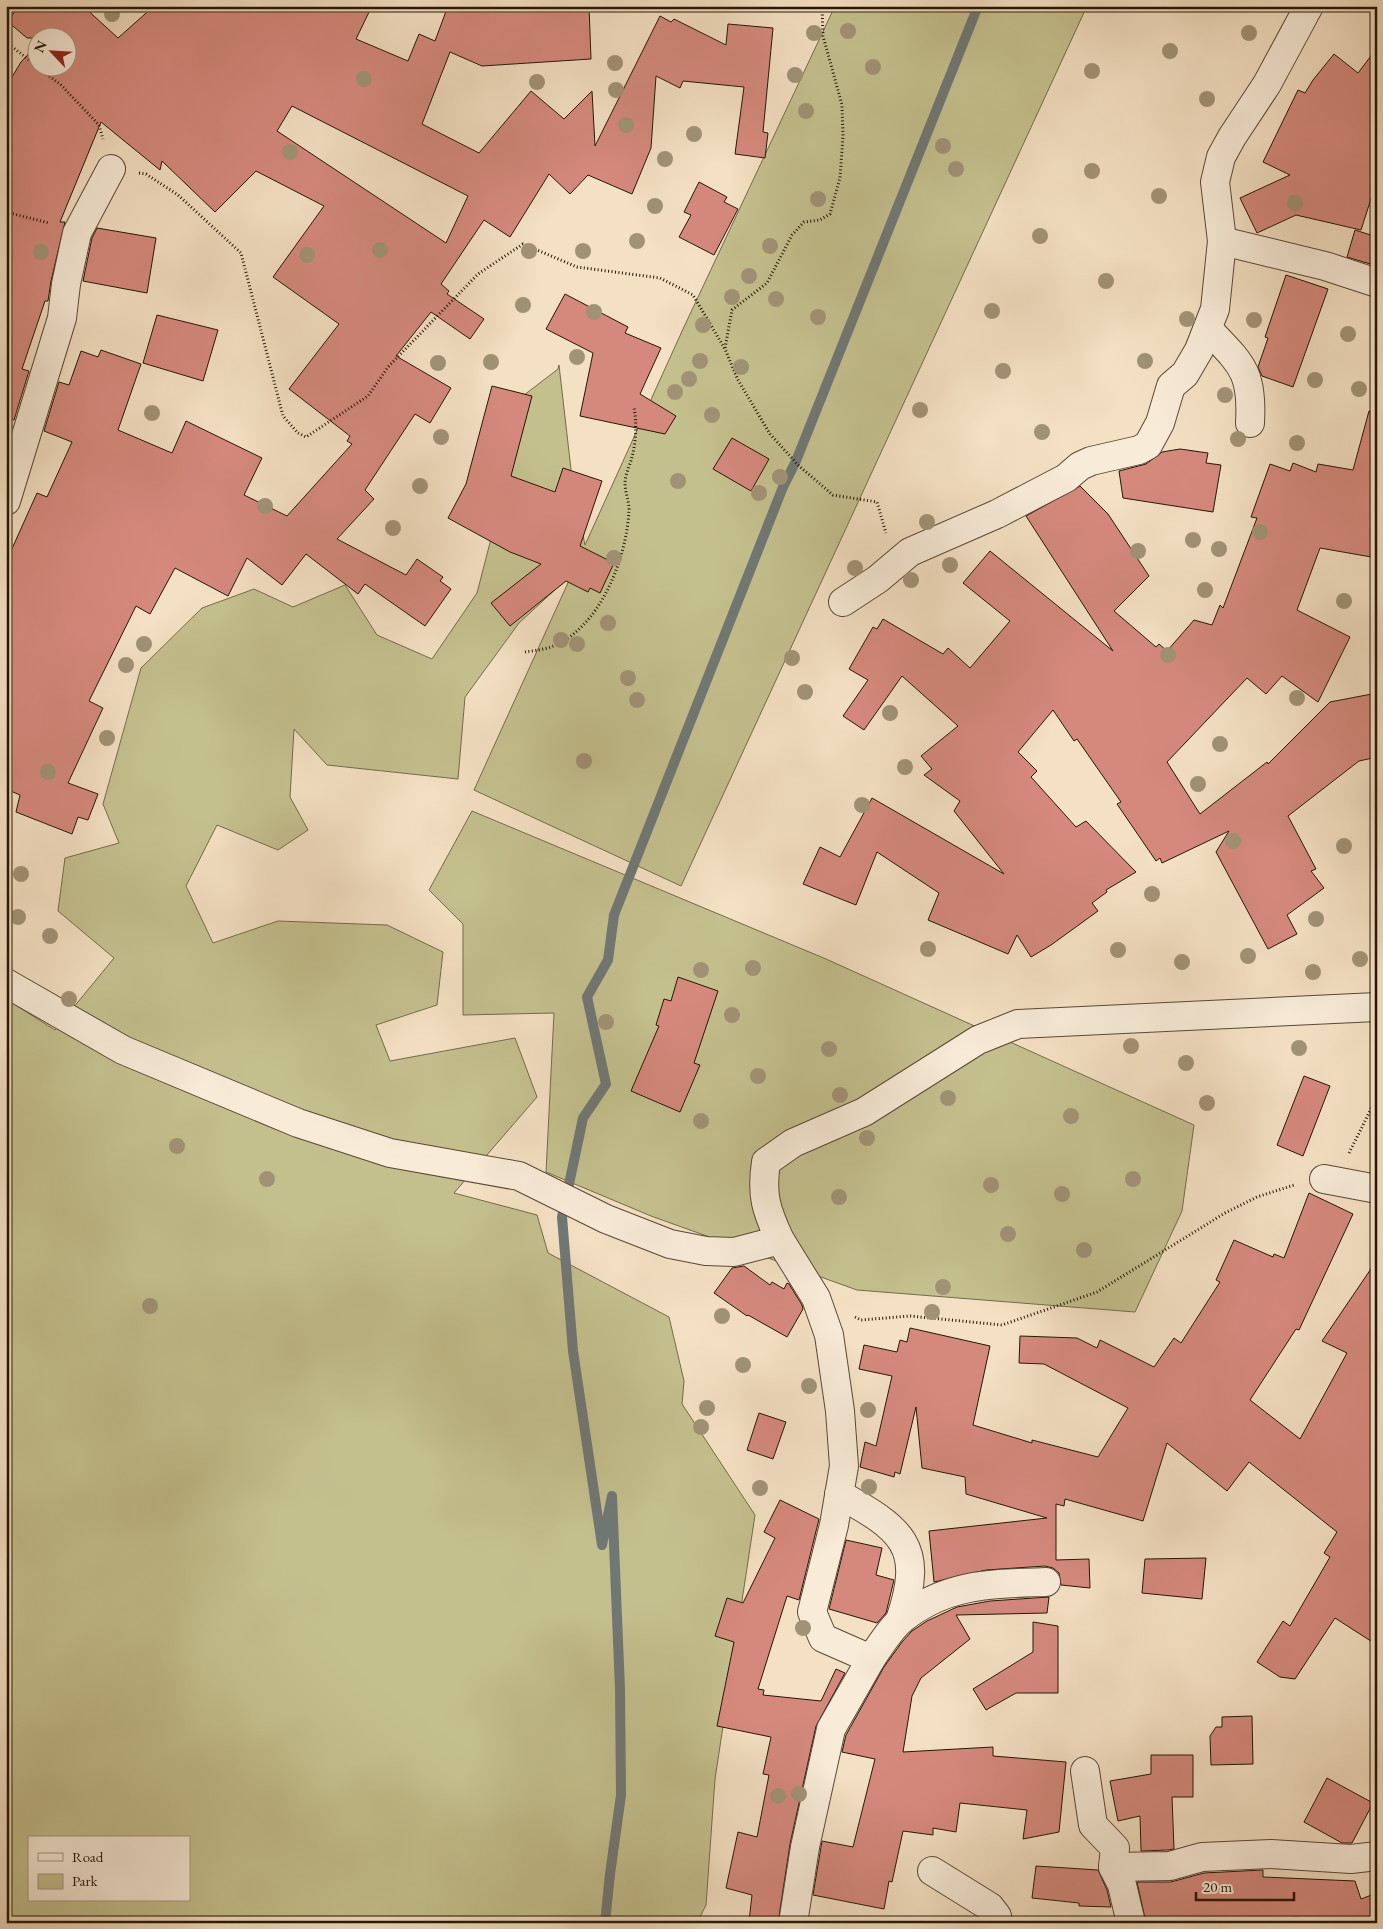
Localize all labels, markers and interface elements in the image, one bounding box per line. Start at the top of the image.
north arrow [28,28,78,78]
text: N [30,37,51,55]
legend [28,1836,190,1902]
text: Road [72,1847,104,1866]
scale bar [1196,1869,1293,1901]
text: Park [72,1871,99,1890]
text: 20 m [1203,1877,1232,1896]

